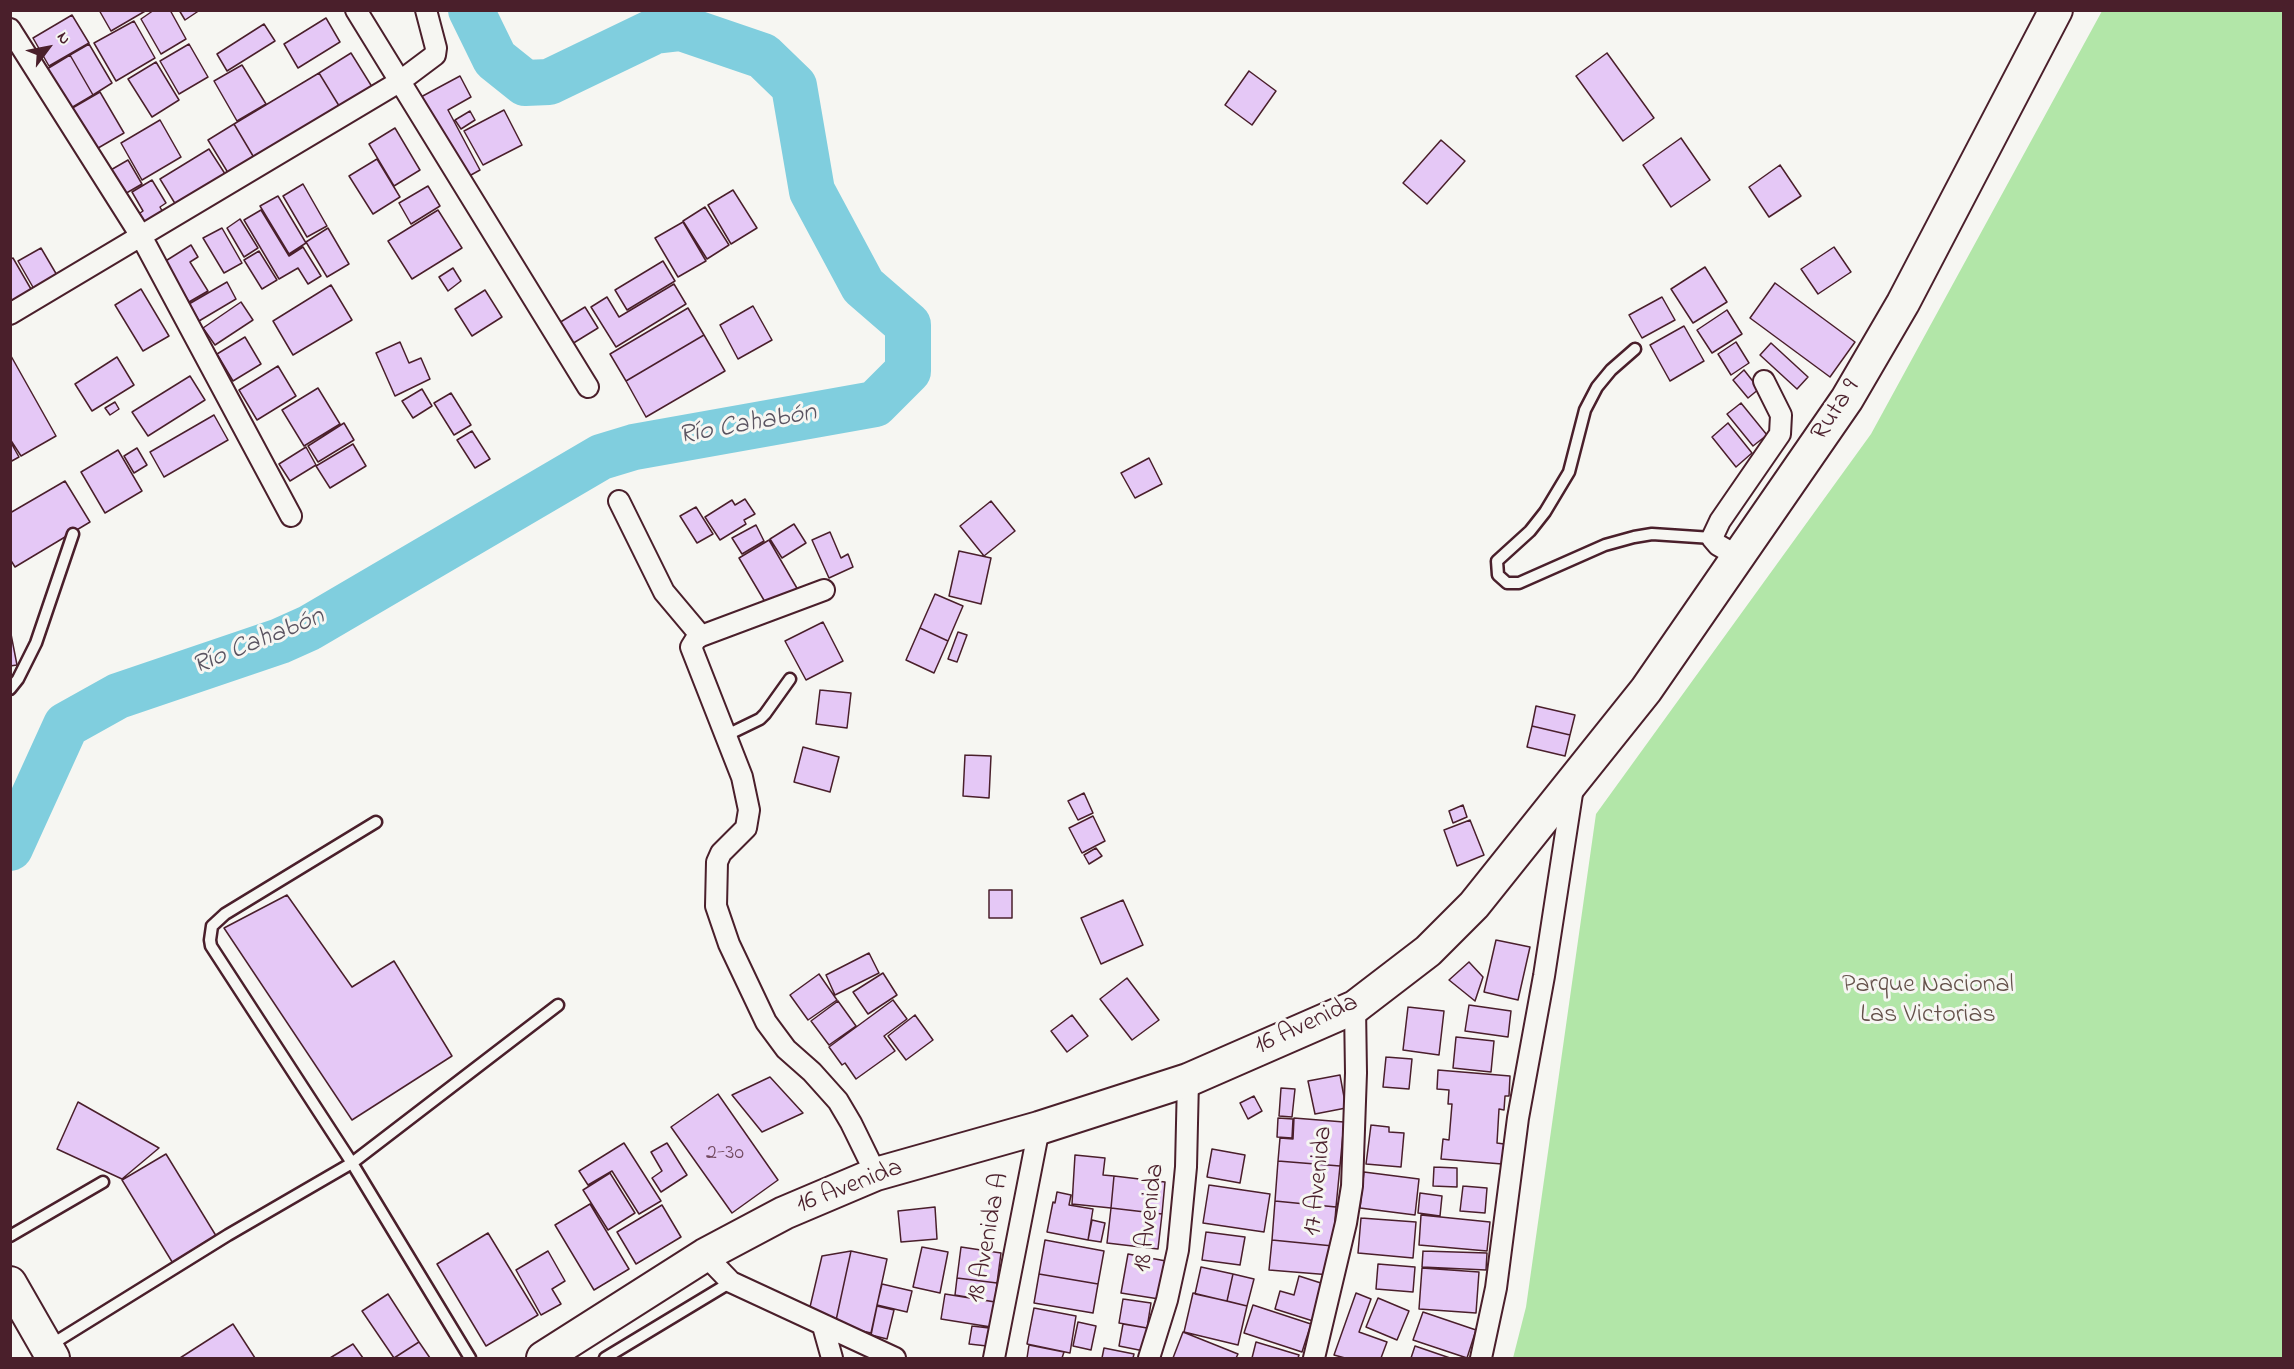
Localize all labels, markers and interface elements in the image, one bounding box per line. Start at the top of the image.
north arrow [18,18,78,78]
text: N [50,28,76,49]
street label: Ruta 9 [1806,375,1868,447]
water label: Río Cahabón [677,398,819,454]
water label: Río Cahabón [188,602,330,684]
park label: Parque Nacional Las Victorias [1842,971,2014,1032]
street label: 16 Avenida [1250,988,1364,1064]
street label: 17 Avenida [1299,1125,1341,1237]
house number: 2-30 [706,1141,744,1167]
street label: 16 Avenida [793,1154,907,1222]
street label: 18 Avenida [1129,1162,1173,1274]
street label: 18 Avenida A [962,1170,1018,1306]

